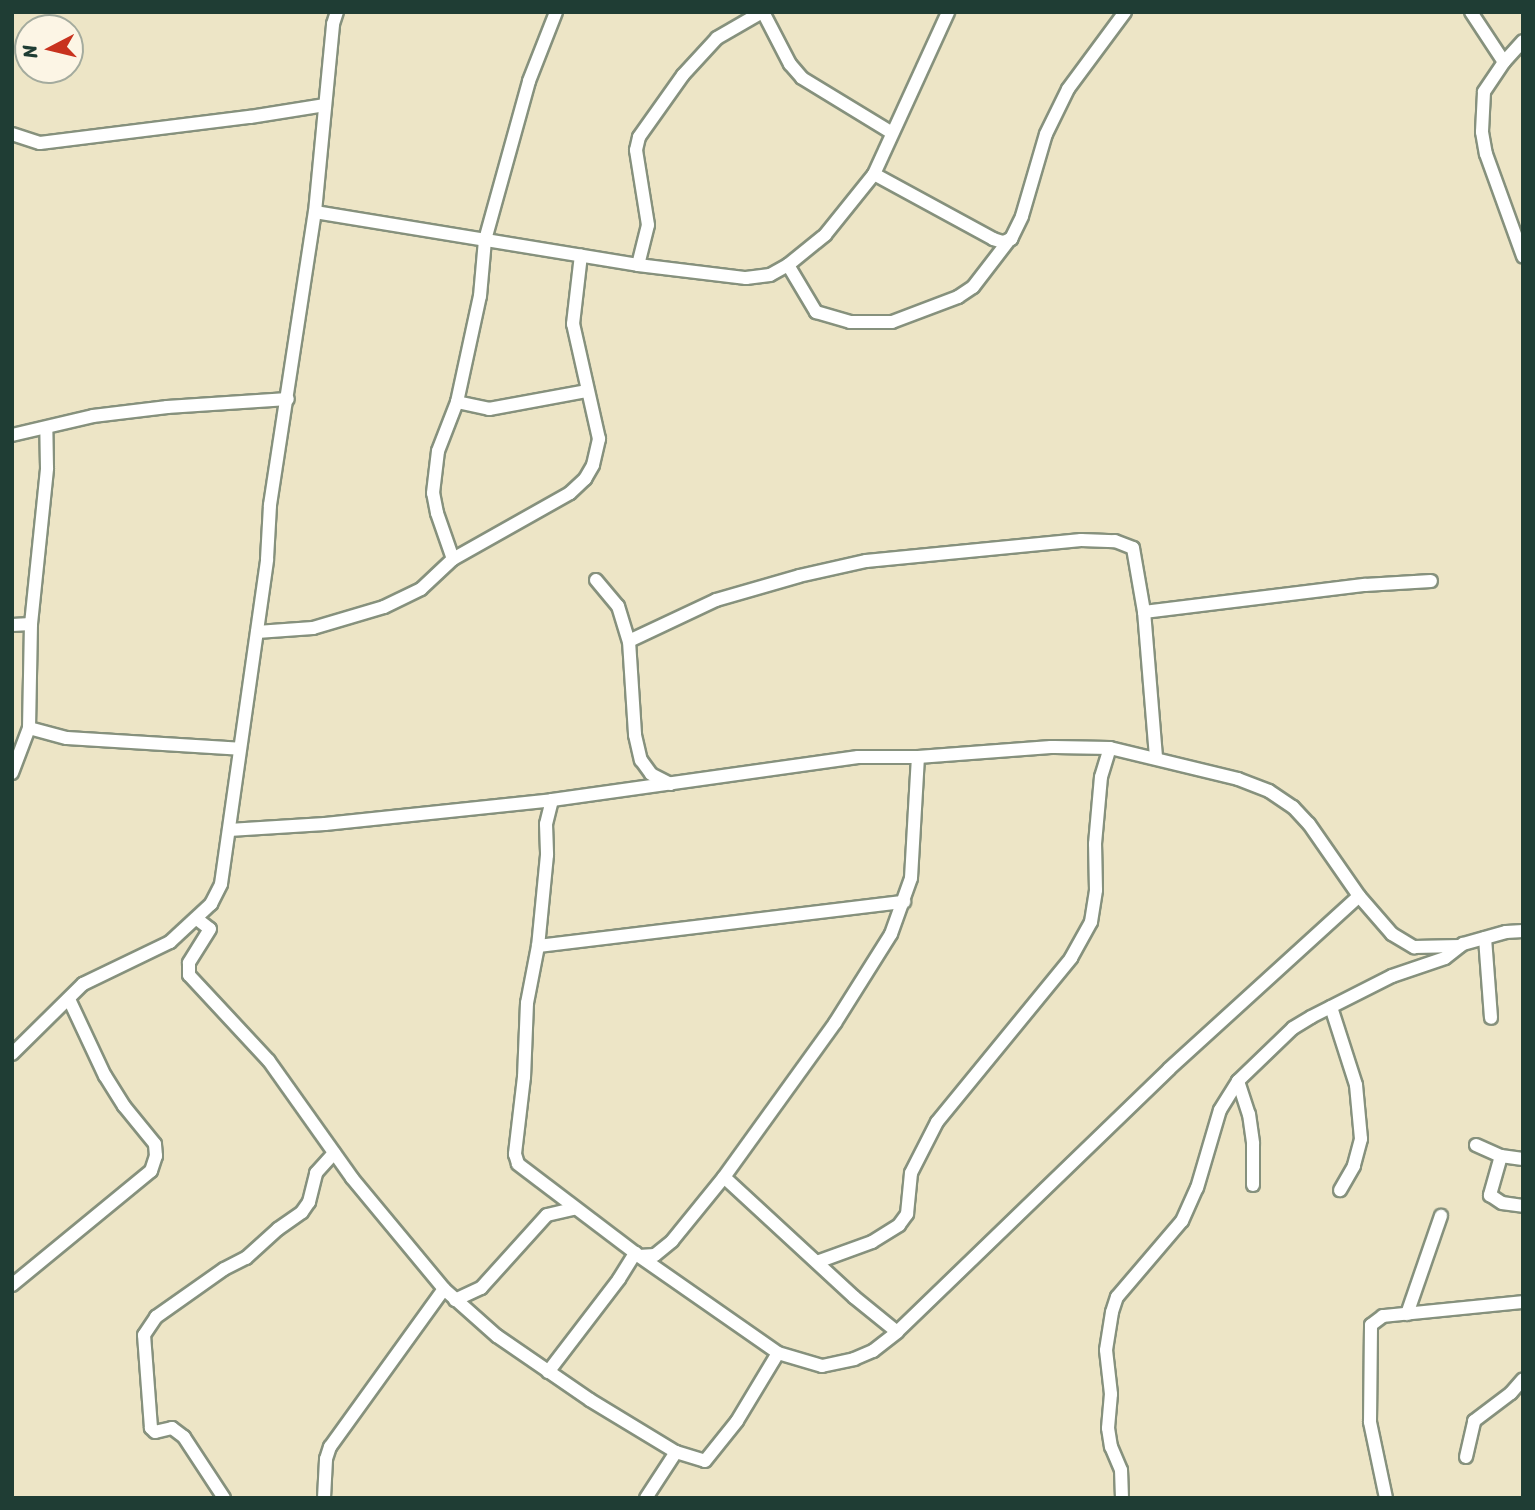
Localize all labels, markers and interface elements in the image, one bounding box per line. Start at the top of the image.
north arrow [14,14,84,84]
text: N [12,43,47,60]

